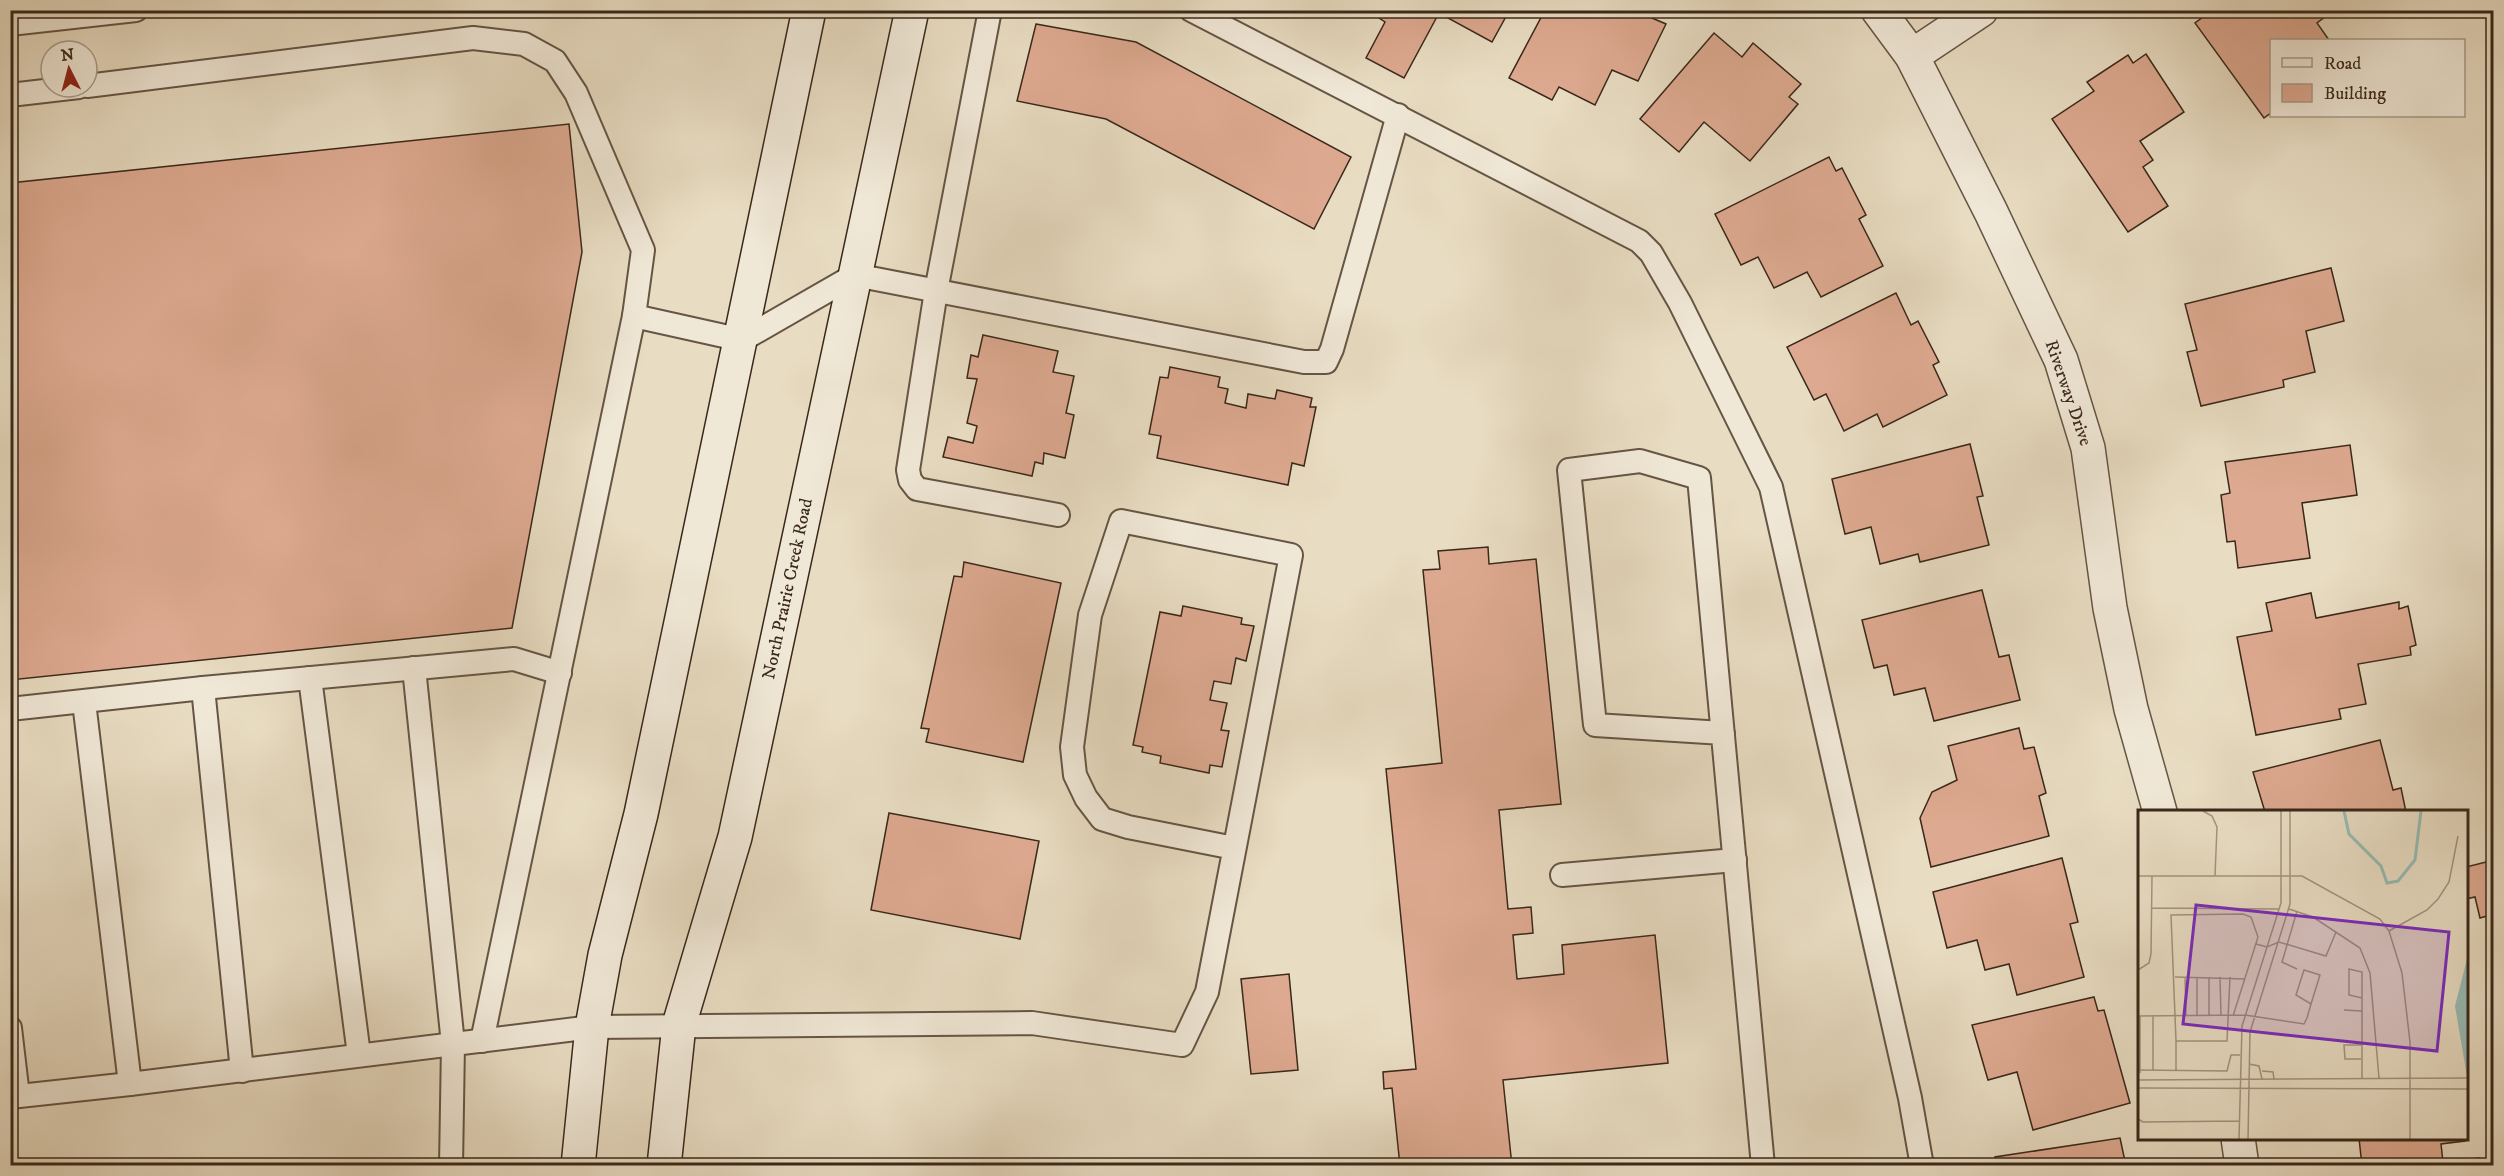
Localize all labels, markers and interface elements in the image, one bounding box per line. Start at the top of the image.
north arrow [39,39,99,99]
legend [2270,39,2465,117]
text: N [60,44,75,66]
text: Road [2324,53,2361,75]
text: Building [2324,83,2386,105]
street label: Riverway Drive [2040,337,2096,449]
street label: North Prairie Creek Road [758,496,818,682]
inset map [2138,810,2468,1140]

